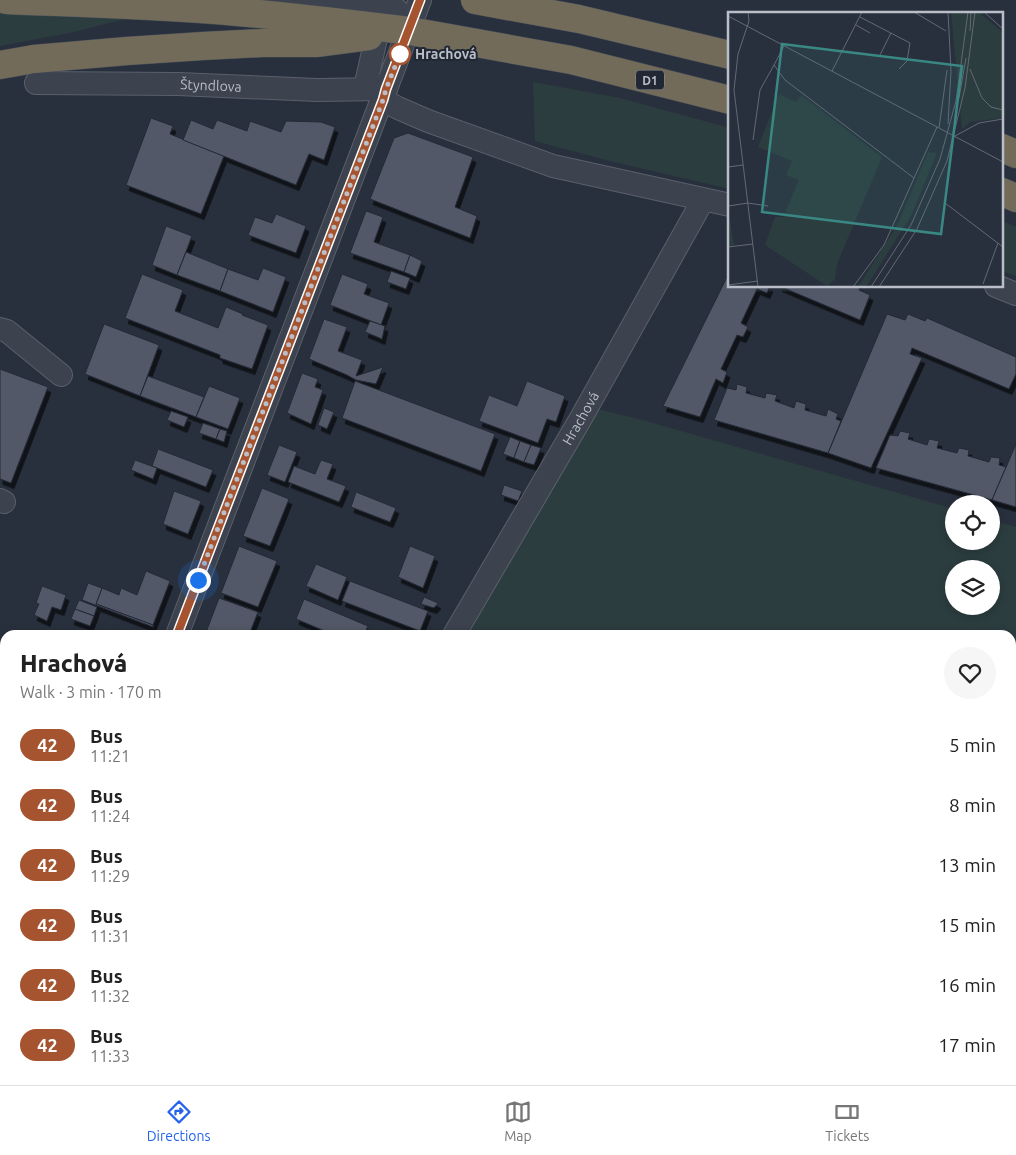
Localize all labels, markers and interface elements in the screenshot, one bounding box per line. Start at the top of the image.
inset map [728,12,1004,288]
marker: Hrachová [389,43,411,65]
place label: Hrachová [415,46,477,62]
road number: D1 [636,70,664,90]
street label: Štyndlova [180,75,242,95]
street label: Hrachová [559,389,602,448]
map controls [945,495,1000,615]
button: locate [945,495,1000,550]
button: layers [945,560,1000,615]
your location [186,568,211,593]
button: heart [944,647,996,699]
text: Hrachová [20,650,127,677]
text: Walk · 3 min · 170 m [20,683,162,701]
text: Bus [90,725,123,747]
text: 5 min [949,734,996,756]
text: 42 [37,735,58,755]
text: 11:21 [90,747,130,765]
text: Bus [90,785,123,807]
text: 8 min [949,794,996,816]
text: 42 [37,795,58,815]
text: 11:24 [90,807,130,825]
text: Bus [90,845,123,867]
text: 13 min [938,854,996,876]
text: 42 [37,855,58,875]
text: 11:29 [90,867,130,885]
text: Bus [90,905,123,927]
text: 15 min [938,914,996,936]
text: 42 [37,915,58,935]
text: 11:31 [90,927,130,945]
text: Bus [90,965,123,987]
text: 16 min [938,974,996,996]
text: 42 [37,975,58,995]
text: 11:32 [90,987,130,1005]
text: Bus [90,1025,123,1047]
text: 17 min [938,1034,996,1056]
text: 42 [37,1035,58,1055]
text: 11:33 [90,1047,130,1065]
tab: Directions [147,1098,211,1144]
tab: Map [504,1098,532,1144]
tab: Tickets [825,1098,869,1144]

